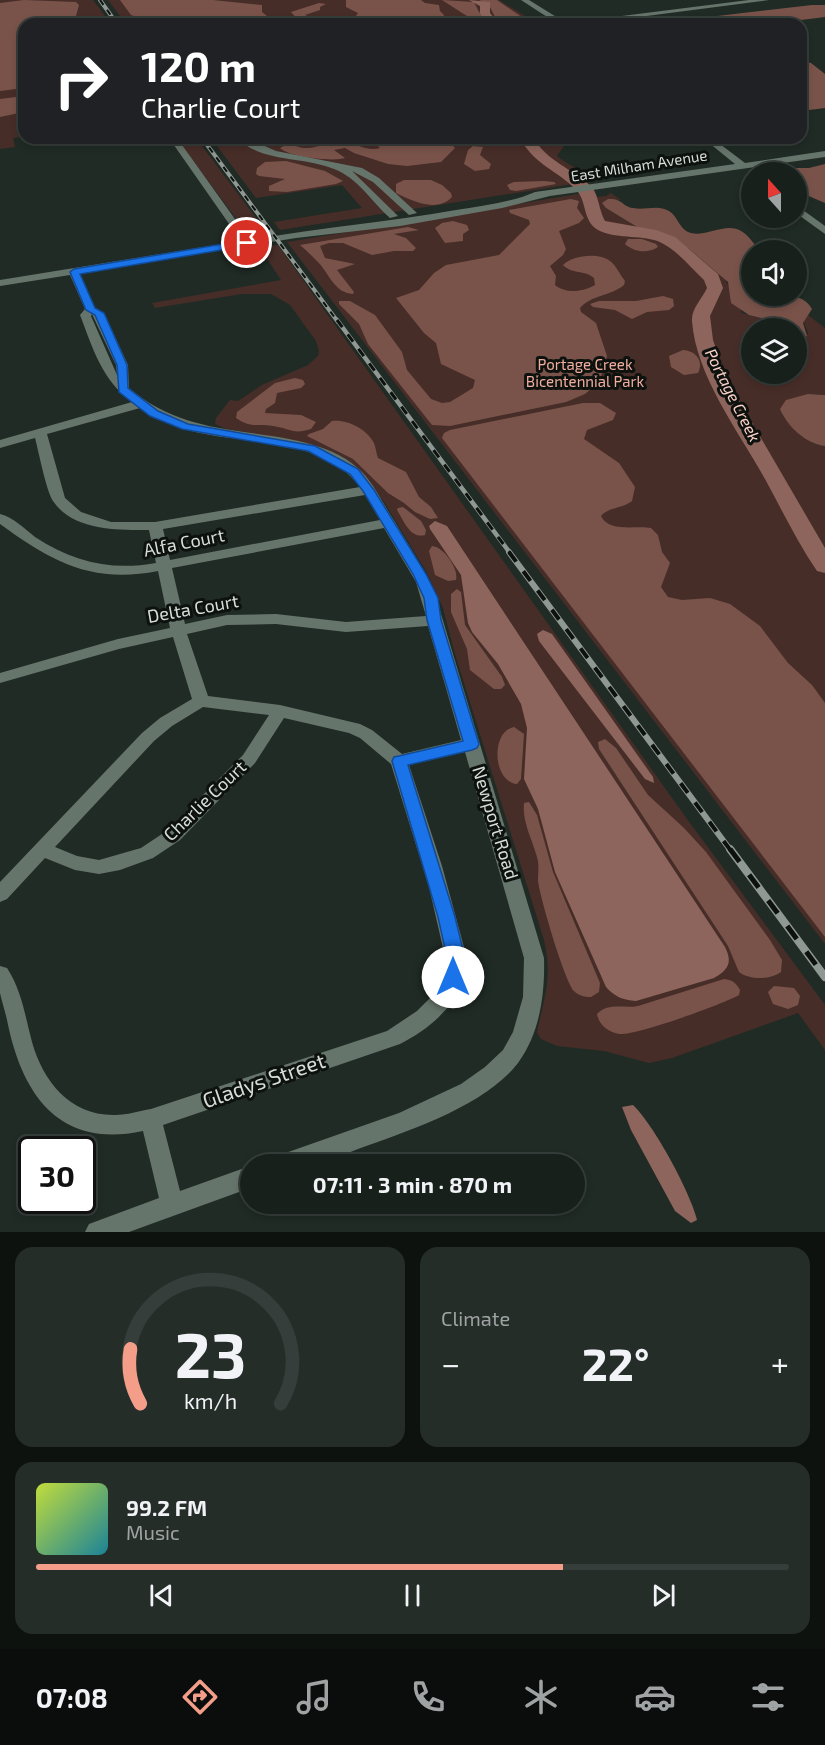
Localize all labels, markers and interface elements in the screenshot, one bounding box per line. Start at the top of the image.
text: 120 m [141,40,256,90]
icon: right [42,42,120,120]
text: Charlie Court [141,91,300,123]
street label: East Milham Avenue [569,145,708,185]
north arrow [741,162,807,228]
map controls [741,162,807,384]
pin [221,217,272,268]
icon: arrive [230,226,263,259]
button: sound [741,240,807,306]
button: layers [741,318,807,384]
water label: Portage Creek [702,345,765,445]
park label: Portage Creek Bicentennial Park [526,355,644,390]
street label: Alfa Court [141,523,226,561]
street label: Delta Court [145,589,240,627]
street label: Charlie Court [158,755,250,845]
street label: Newport Road [468,763,524,882]
position arrow [421,945,485,1009]
street label: Gladys Street [199,1047,328,1112]
speed limit sign: 30 [18,1136,96,1214]
text: 07:11 · 3 min · 870 m [313,1171,512,1197]
text: Climate [441,1306,510,1330]
text: 23 [174,1316,246,1391]
text: 22° [582,1336,649,1390]
text: − [441,1343,460,1383]
text: + [771,1343,789,1383]
text: km/h [183,1388,237,1413]
text: 99.2 FM [126,1494,207,1520]
text: Music [126,1520,180,1544]
icon: previous [145,1579,178,1612]
icon: pause [396,1579,429,1612]
icon: next [647,1579,680,1612]
icon: directions [179,1676,221,1718]
icon: music [293,1676,335,1718]
icon: phone [407,1676,449,1718]
icon: climate [520,1676,562,1718]
icon: car [634,1676,676,1718]
icon: filters [747,1676,789,1718]
text: 07:08 [36,1681,108,1713]

